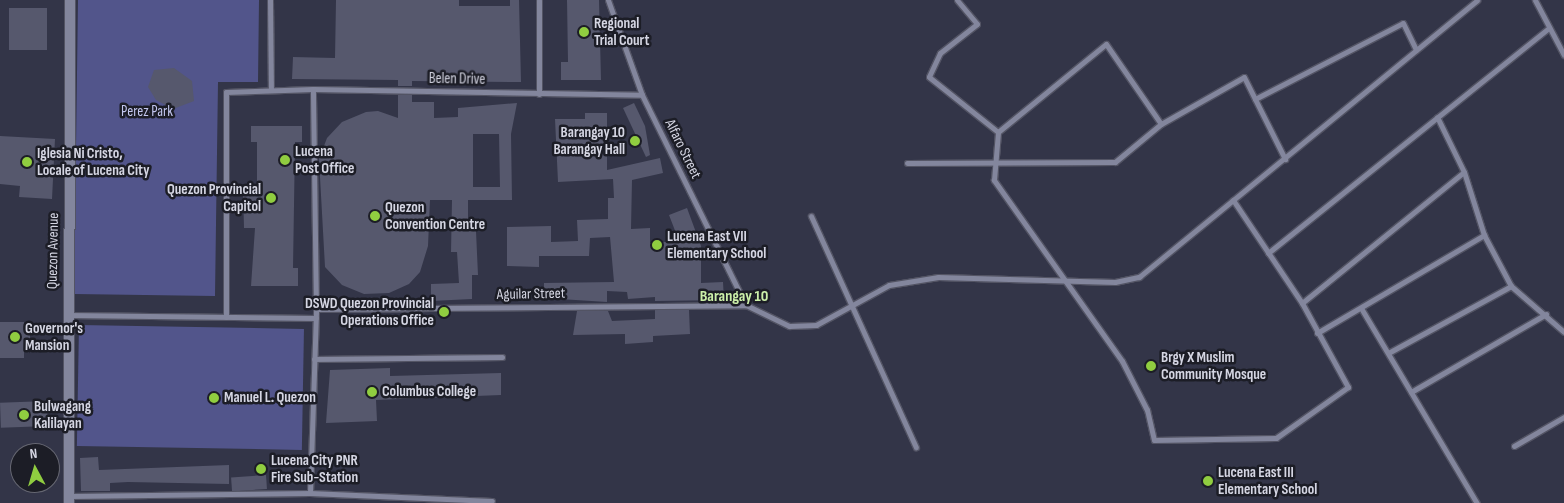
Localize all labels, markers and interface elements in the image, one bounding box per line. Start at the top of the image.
place label: Regional Trial Court [594,14,649,49]
marker: Regional Trial Court [578,26,590,38]
street label: Belen Drive [429,70,485,88]
park label: Perez Park [121,103,173,121]
street label: Alfaro Street [661,116,705,182]
place label: Barangay 10 Barangay Hall [553,123,625,158]
marker: Barangay 10 Barangay Hall [629,135,641,147]
place label: Lucena Post Office [295,142,354,177]
place label: Iglesia Ni Cristo, Locale of Lucena City [37,144,149,179]
marker: Lucena Post Office [279,154,291,166]
marker: Iglesia Ni Cristo, Locale of Lucena City [21,156,33,168]
place label: Quezon Provincial Capitol [167,180,261,215]
marker: Quezon Provincial Capitol [265,192,277,204]
place label: Quezon Convention Centre [385,198,485,233]
marker: Quezon Convention Centre [369,210,381,222]
street label: Quezon Avenue [43,213,63,289]
place label: Lucena East VII Elementary School [667,227,766,262]
marker: Lucena East VII Elementary School [651,239,663,251]
street label: Aguilar Street [497,284,565,304]
district label: Barangay 10 [700,287,768,307]
place label: DSWD Quezon Provincial Operations Office [305,294,434,329]
marker: DSWD Quezon Provincial Operations Office [438,306,450,318]
place label: Governor's Mansion [25,319,83,354]
marker: Governor's Mansion [9,331,21,343]
place label: Brgy X Muslim Community Mosque [1161,348,1266,383]
marker: Brgy X Muslim Community Mosque [1145,360,1157,372]
place label: Columbus College [382,383,476,401]
marker: Columbus College [366,386,378,398]
place label: Manuel L. Quezon [224,389,316,407]
marker: Manuel L. Quezon [208,392,220,404]
place label: Bulwagang Kalilayan [34,397,91,432]
marker: Bulwagang Kalilayan [18,409,30,421]
north arrow [10,443,60,493]
text: N [29,445,38,462]
place label: Lucena City PNR Fire Sub-Station [271,451,358,486]
marker: Lucena City PNR Fire Sub-Station [255,463,267,475]
place label: Lucena East III Elementary School [1218,463,1317,498]
marker: Lucena East III Elementary School [1202,475,1214,487]

